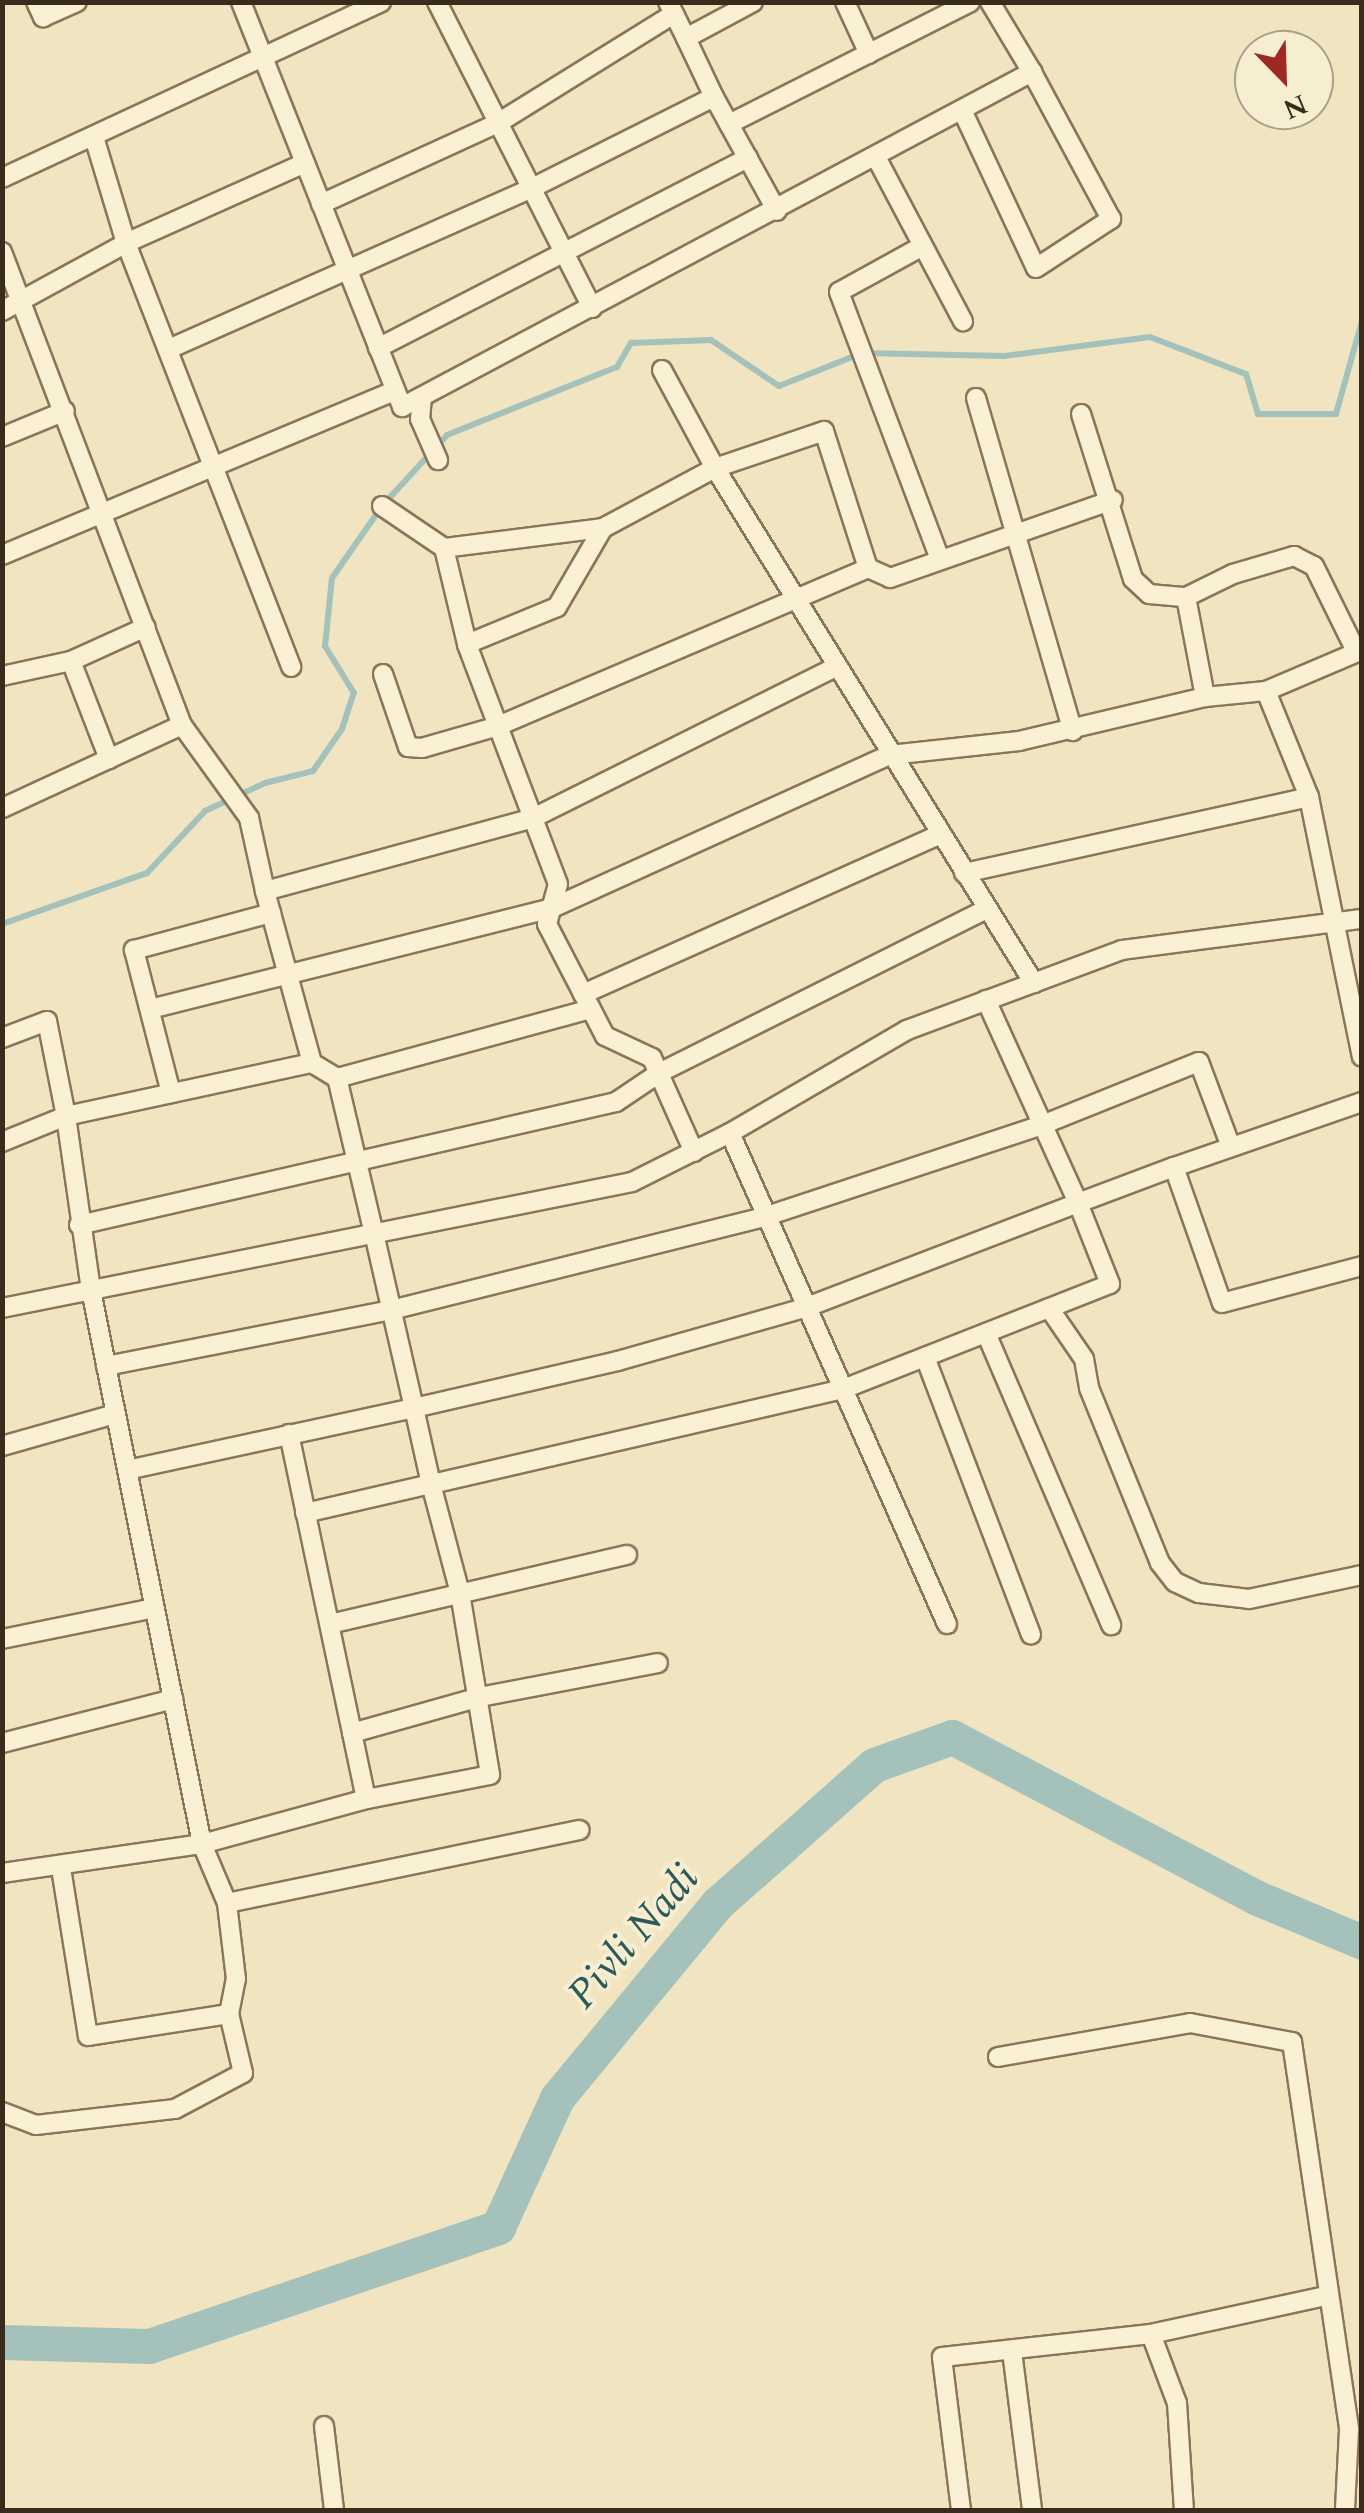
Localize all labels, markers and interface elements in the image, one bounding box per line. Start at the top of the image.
north arrow [1234,30,1334,130]
text: N [1276,82,1314,130]
water label: Pivli Nadi [558,1854,710,2020]

